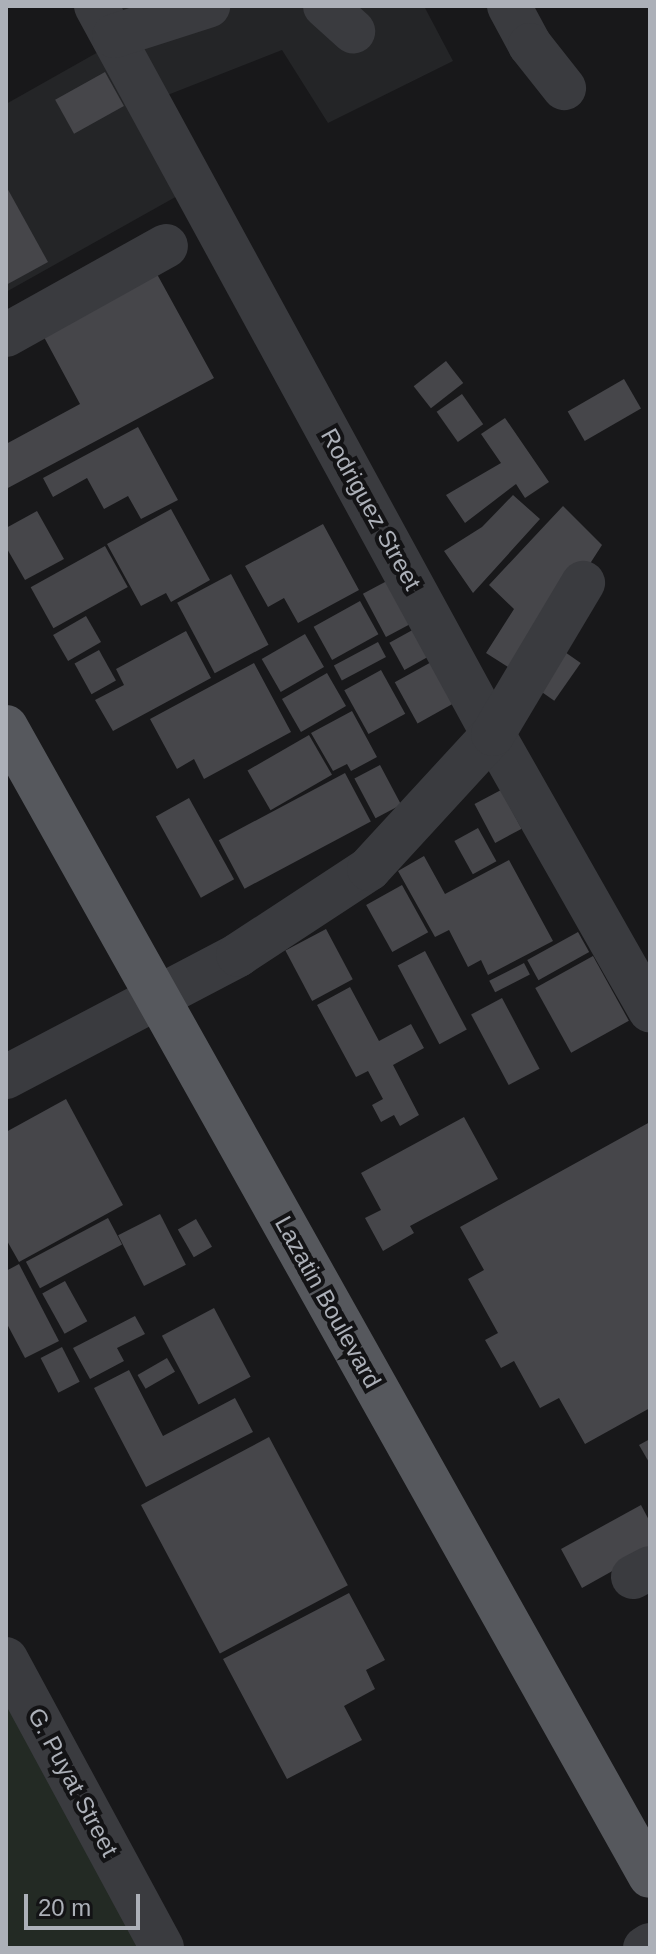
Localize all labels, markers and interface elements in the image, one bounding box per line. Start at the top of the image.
street label: Rodriguez Street [315,423,427,595]
street label: Lazatin Boulevard [269,1211,387,1393]
street label: G. Puyat Street [22,1703,124,1861]
scale bar [28,1878,144,1928]
text: 20 m [38,1894,91,1921]

